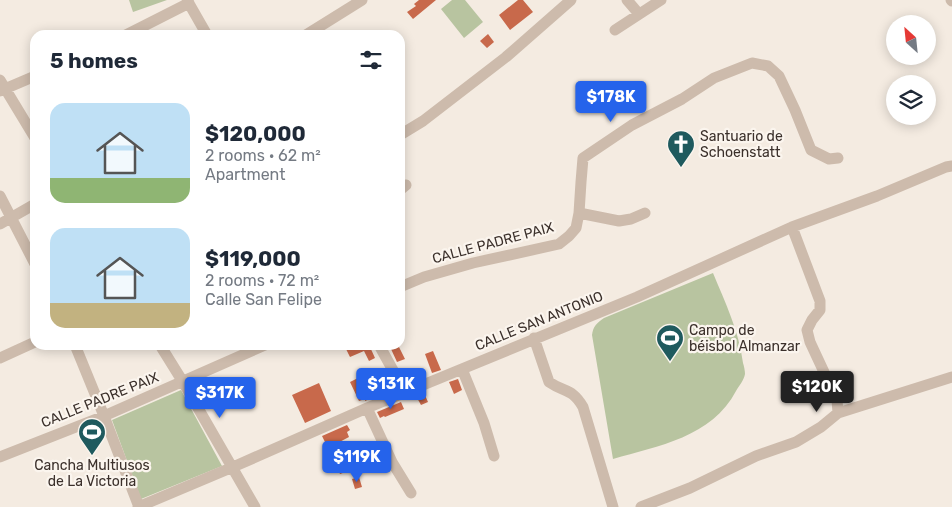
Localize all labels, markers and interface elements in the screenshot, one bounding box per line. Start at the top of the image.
north arrow [886,15,936,65]
map controls [886,15,936,125]
icon: filters [357,46,385,74]
text: 5 homes [50,48,138,73]
button: layers [886,75,936,125]
pin: $178K [576,80,646,123]
text: $178K [586,87,636,106]
text: $120,000 [205,121,306,146]
icon: home [90,123,150,183]
place label: Santuario de Schoenstatt [700,128,783,161]
church icon: Santuario de Schoenstatt [666,129,696,168]
text: 2 rooms · 62 m² [205,146,321,165]
text: Apartment [205,165,285,184]
street label: CALLE PADRE PAIX [430,219,556,267]
text: $119,000 [205,246,301,271]
icon: home [90,248,150,308]
text: 2 rooms · 72 m² [205,271,319,290]
street label: CALLE SAN ANTONIO [473,288,605,354]
text: Calle San Felipe [205,290,322,309]
place label: Campo de béisbol Almanzar [689,322,801,355]
sports icon: Campo de béisbol Almanzar [655,323,685,362]
pin: $131K [356,368,426,410]
street label: CALLE PADRE PAIX [39,369,161,431]
pin: $120K [782,370,852,413]
text: $131K [367,374,415,393]
pin: $317K [185,376,255,419]
text: $120K [792,377,842,396]
text: $317K [196,383,244,402]
sports icon: Cancha Multiusos de La Victoria [77,417,107,456]
pin: $119K [322,440,392,483]
text: $119K [333,447,381,466]
place label: Cancha Multiusos de La Victoria [34,457,150,490]

